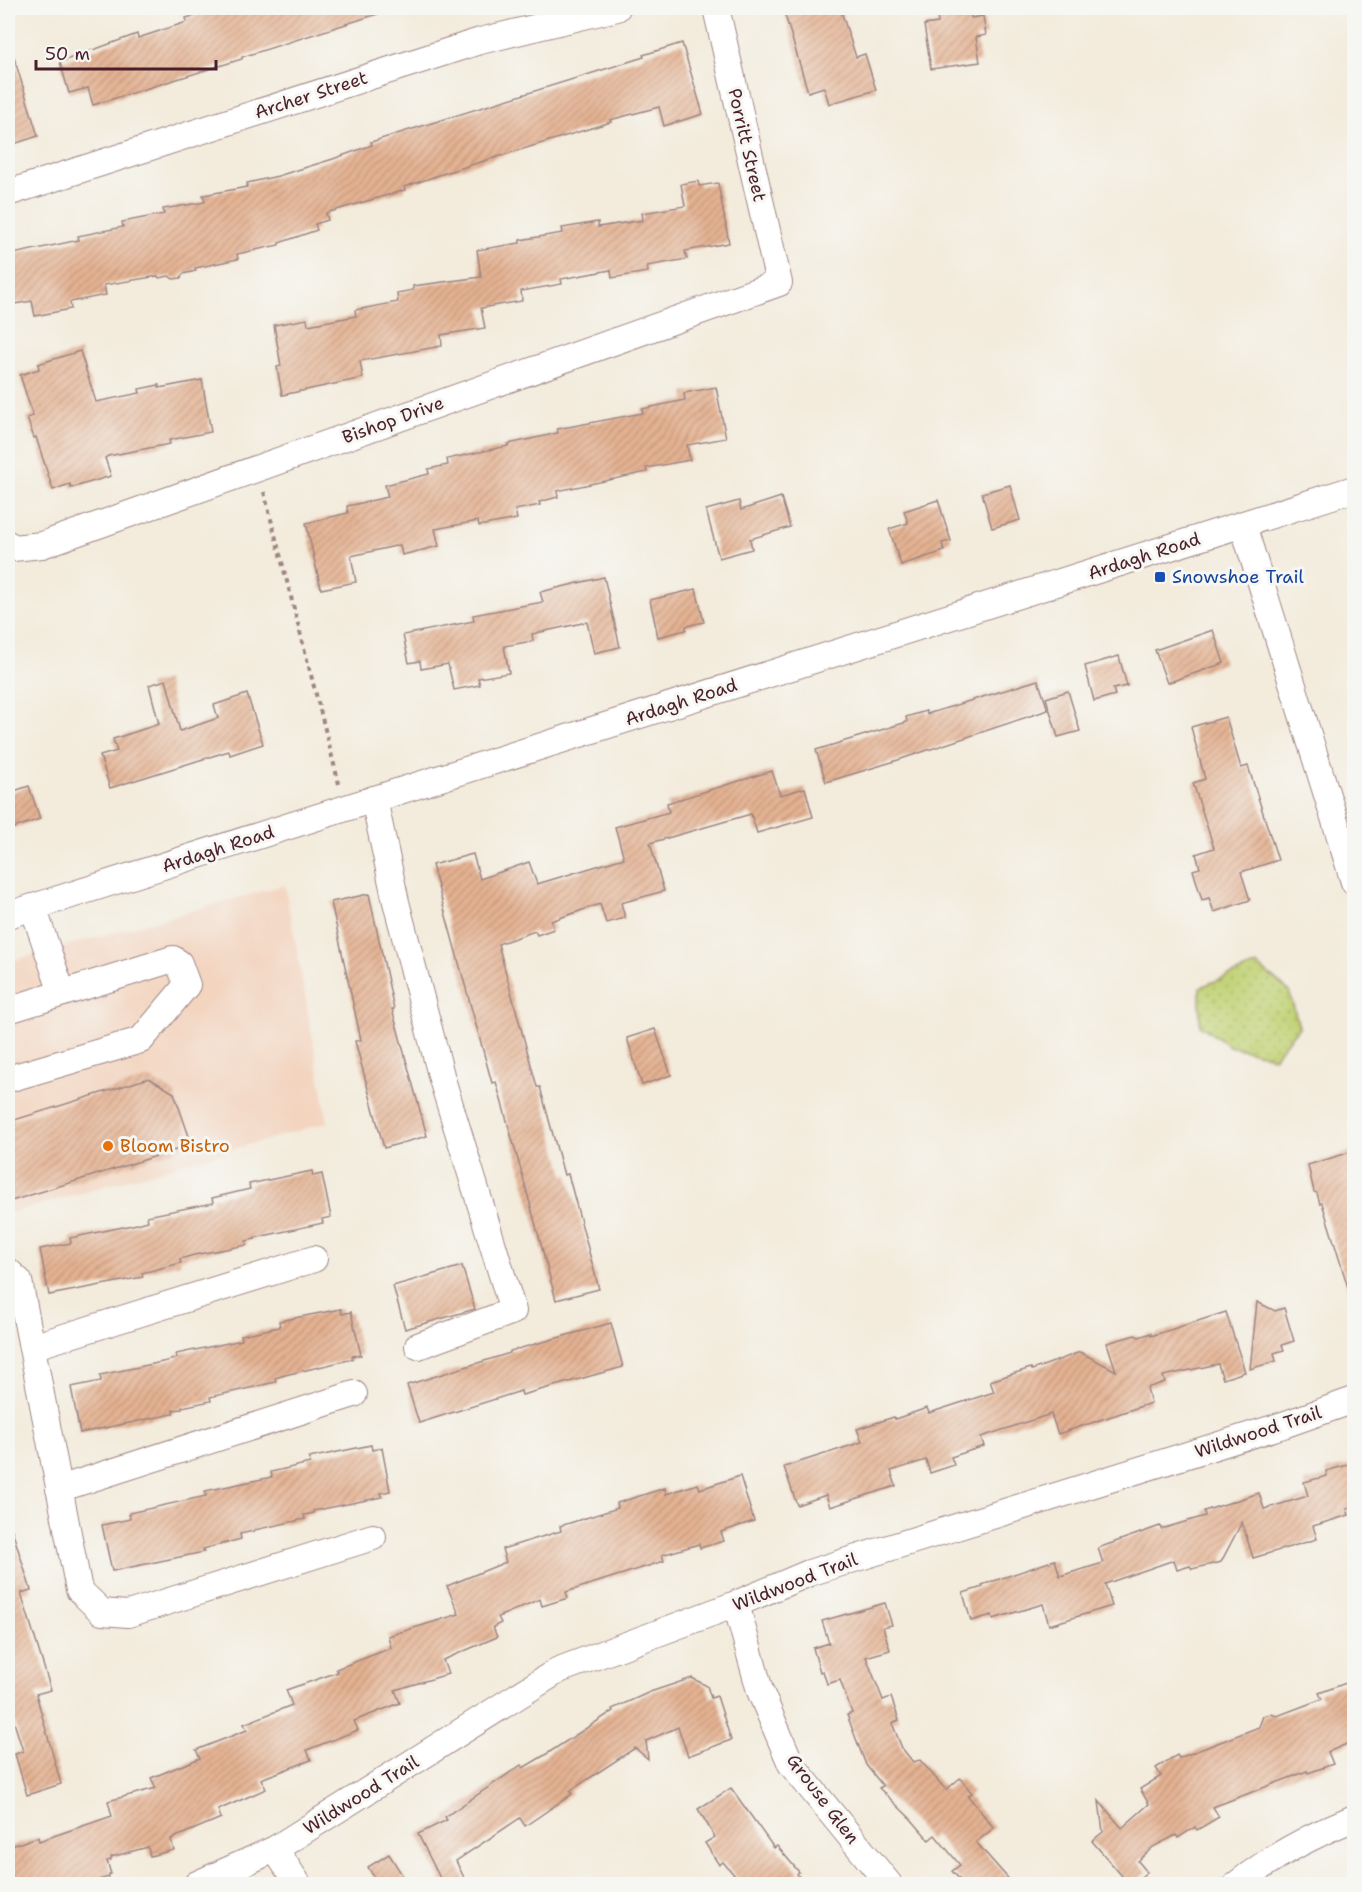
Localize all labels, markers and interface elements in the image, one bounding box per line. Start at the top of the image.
scale bar [36,33,216,71]
text: 50 m [45,42,90,66]
street label: Archer Street [251,65,371,125]
street label: Porritt Street [722,86,772,204]
street label: Bishop Drive [339,391,447,449]
street label: Ardagh Road [1085,527,1203,585]
place label: Snowshoe Trail [1172,565,1304,589]
marker: Snowshoe Trail [1153,570,1167,584]
street label: Ardagh Road [622,673,740,731]
street label: Ardagh Road [159,820,277,878]
place label: Bloom Bistro [120,1134,230,1158]
marker: Bloom Bistro [101,1139,115,1153]
street label: Wildwood Trail [1192,1400,1325,1464]
street label: Wildwood Trail [729,1547,861,1617]
street label: Grouse Glen [781,1749,865,1849]
street label: Wildwood Trail [299,1750,424,1840]

